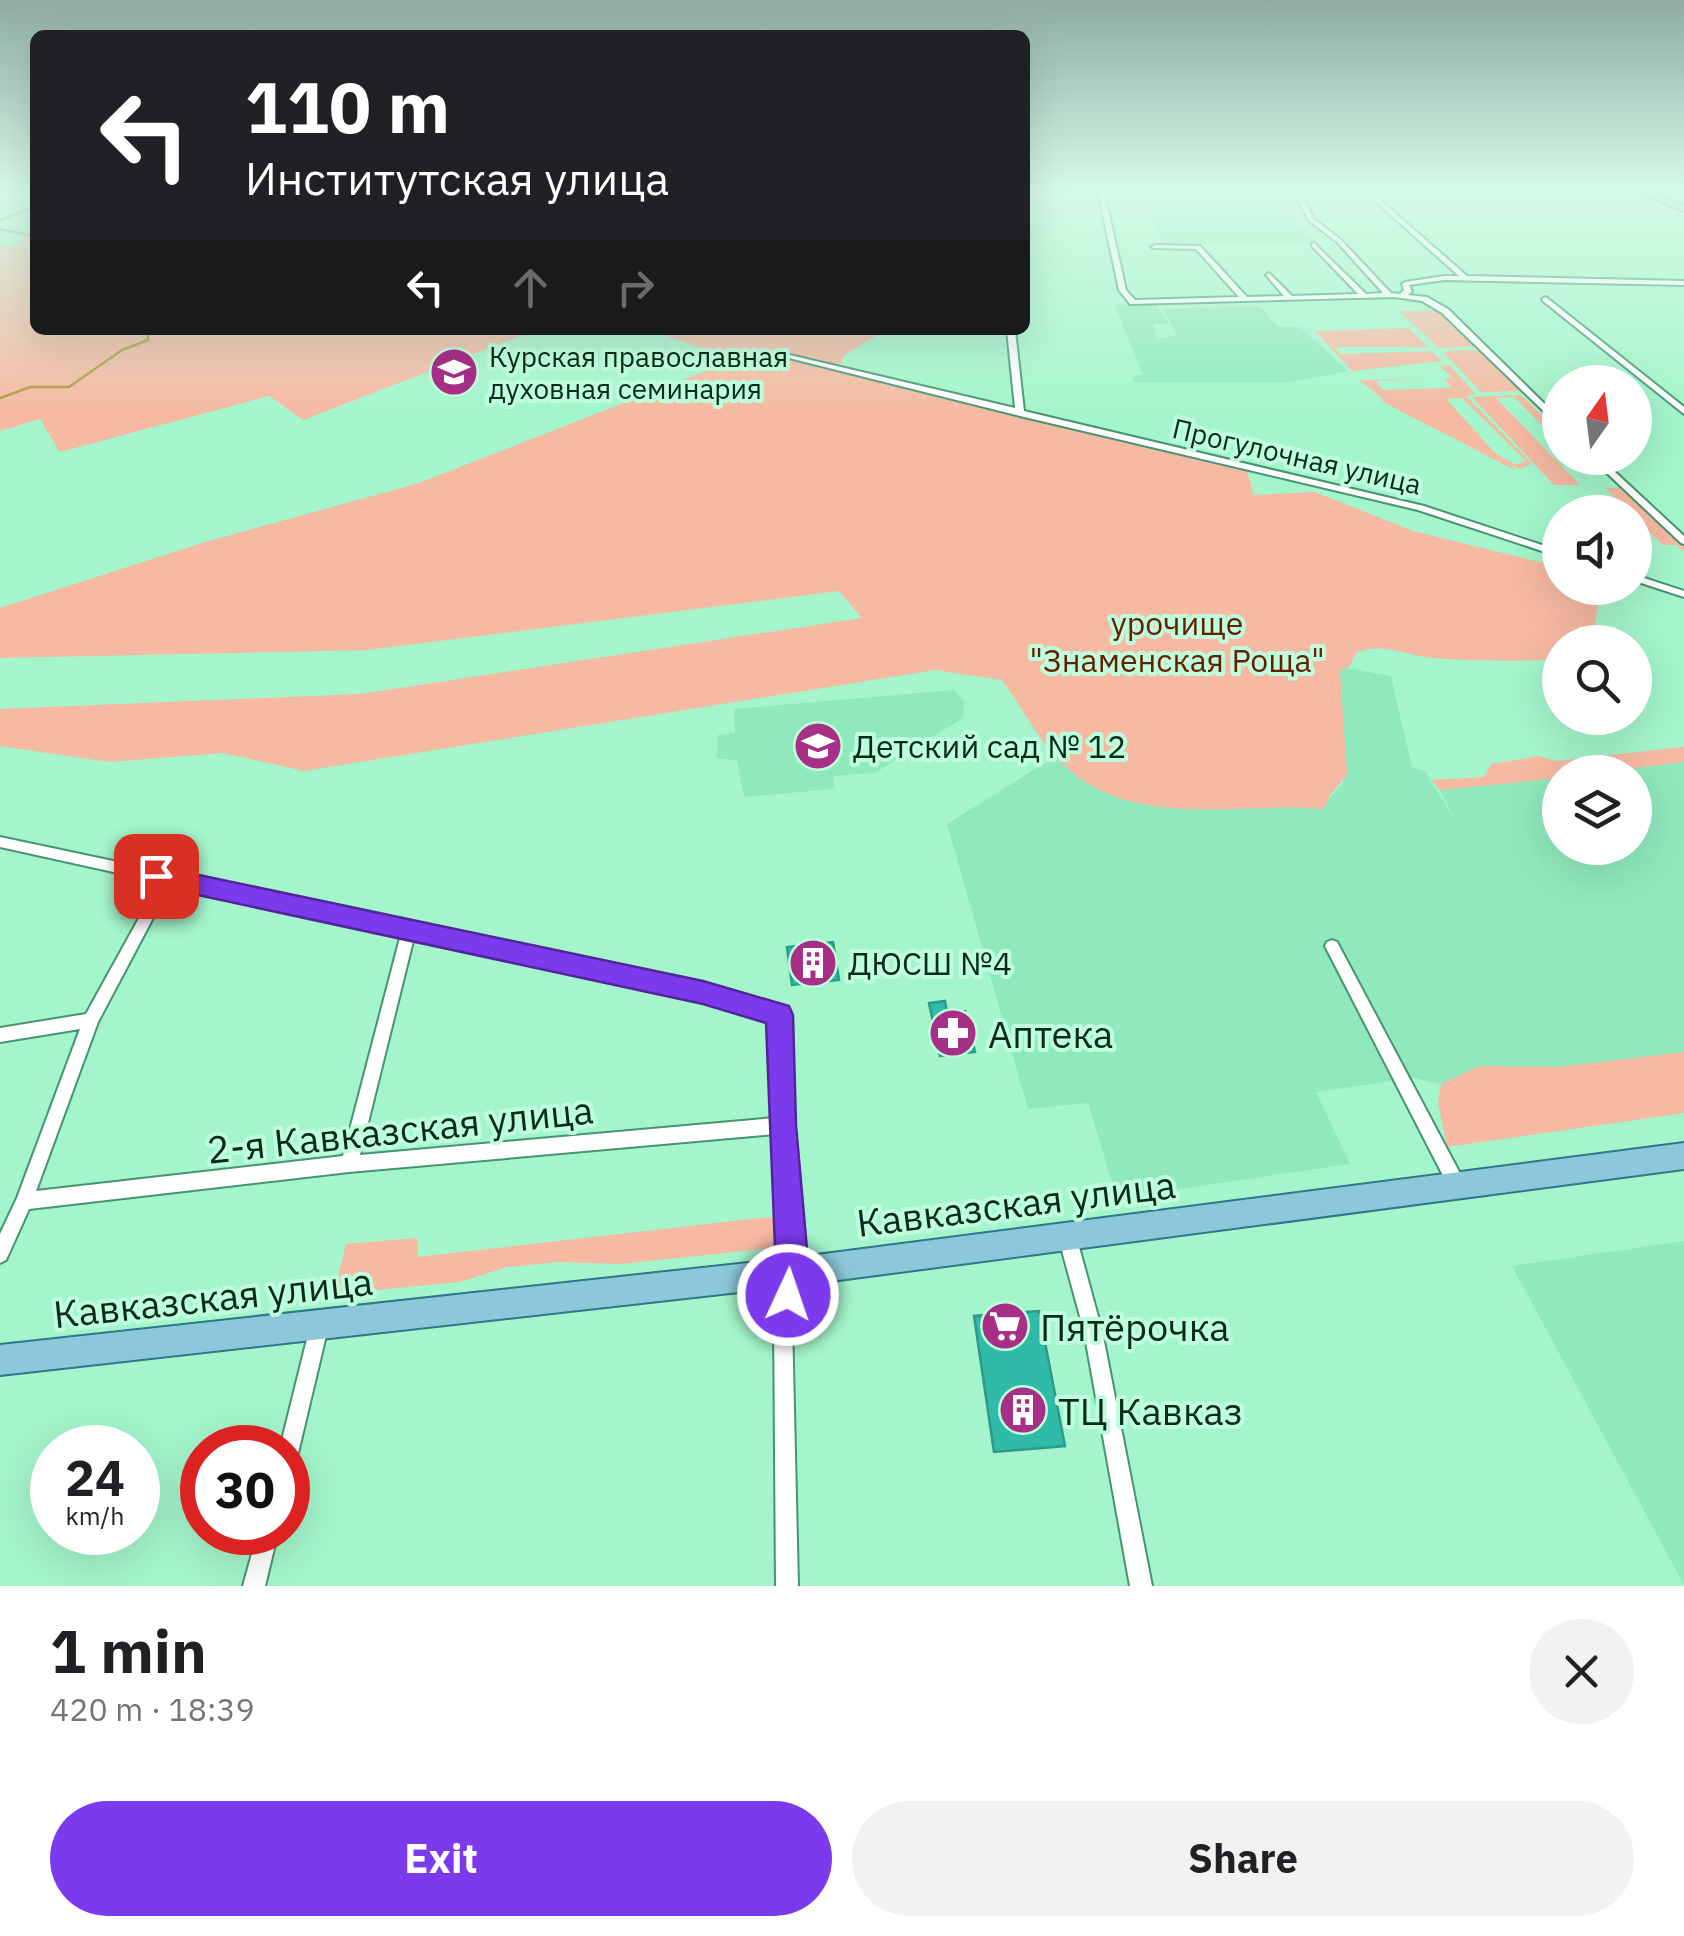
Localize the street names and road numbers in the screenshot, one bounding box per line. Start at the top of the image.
street label: Прогулочная улица [1169,409,1425,503]
street label: 2-я Кавказская улица [204,1084,596,1174]
street label: Кавказская улица [854,1159,1178,1247]
street label: Кавказская улица [51,1256,375,1338]

